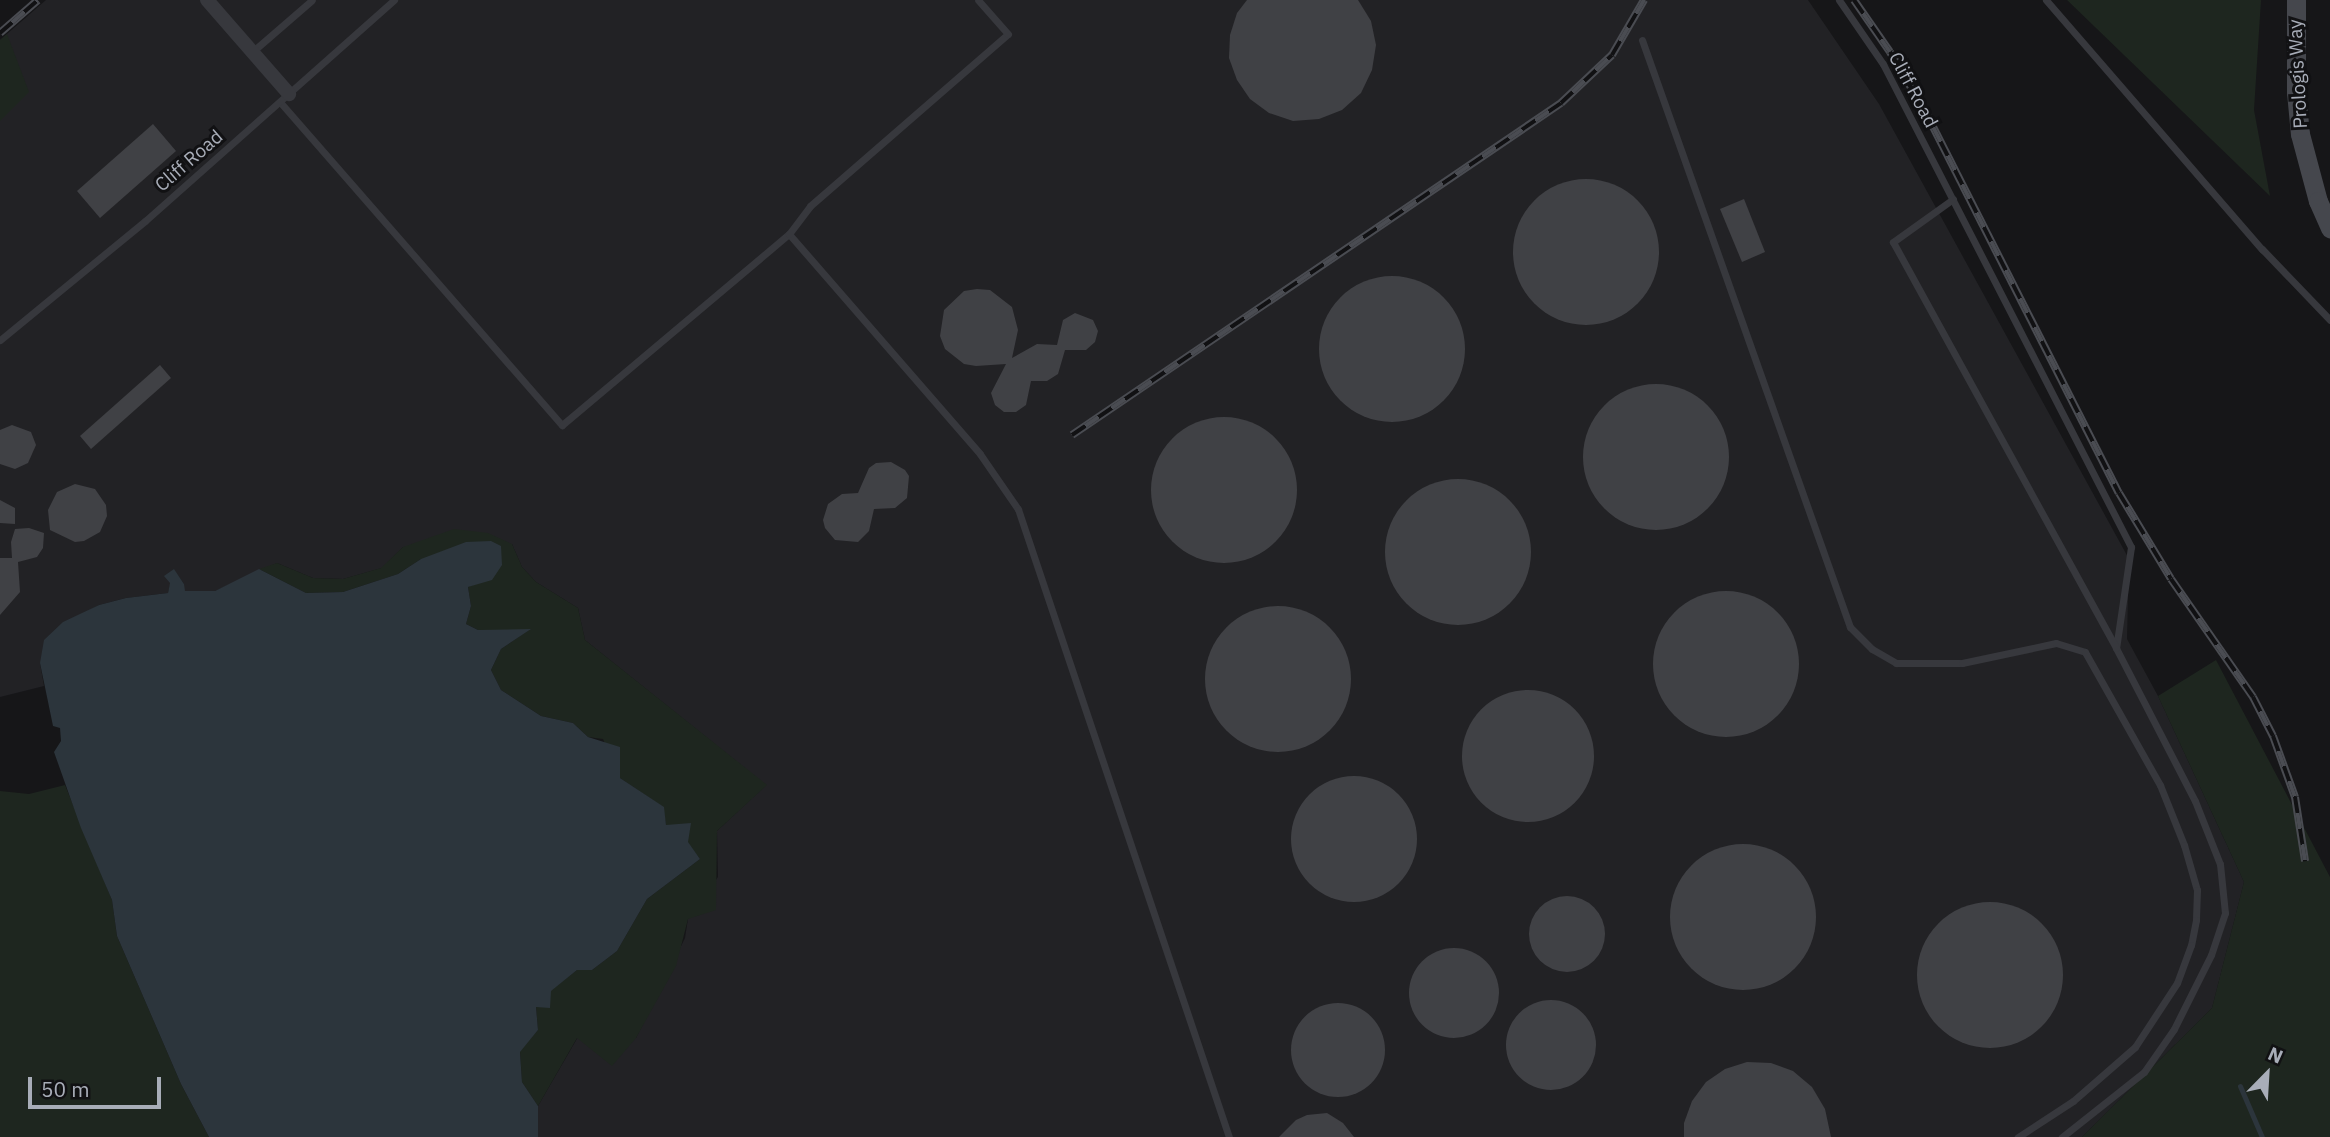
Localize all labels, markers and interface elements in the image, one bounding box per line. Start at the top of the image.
street label: Prologis Way [2284,19,2312,129]
street label: Cliff Road [1884,48,1942,132]
street label: Cliff Road [151,125,227,197]
north arrow [2232,1039,2302,1109]
text: N [2264,1041,2287,1069]
scale bar [32,1064,164,1108]
text: 50 m [41,1075,90,1103]

